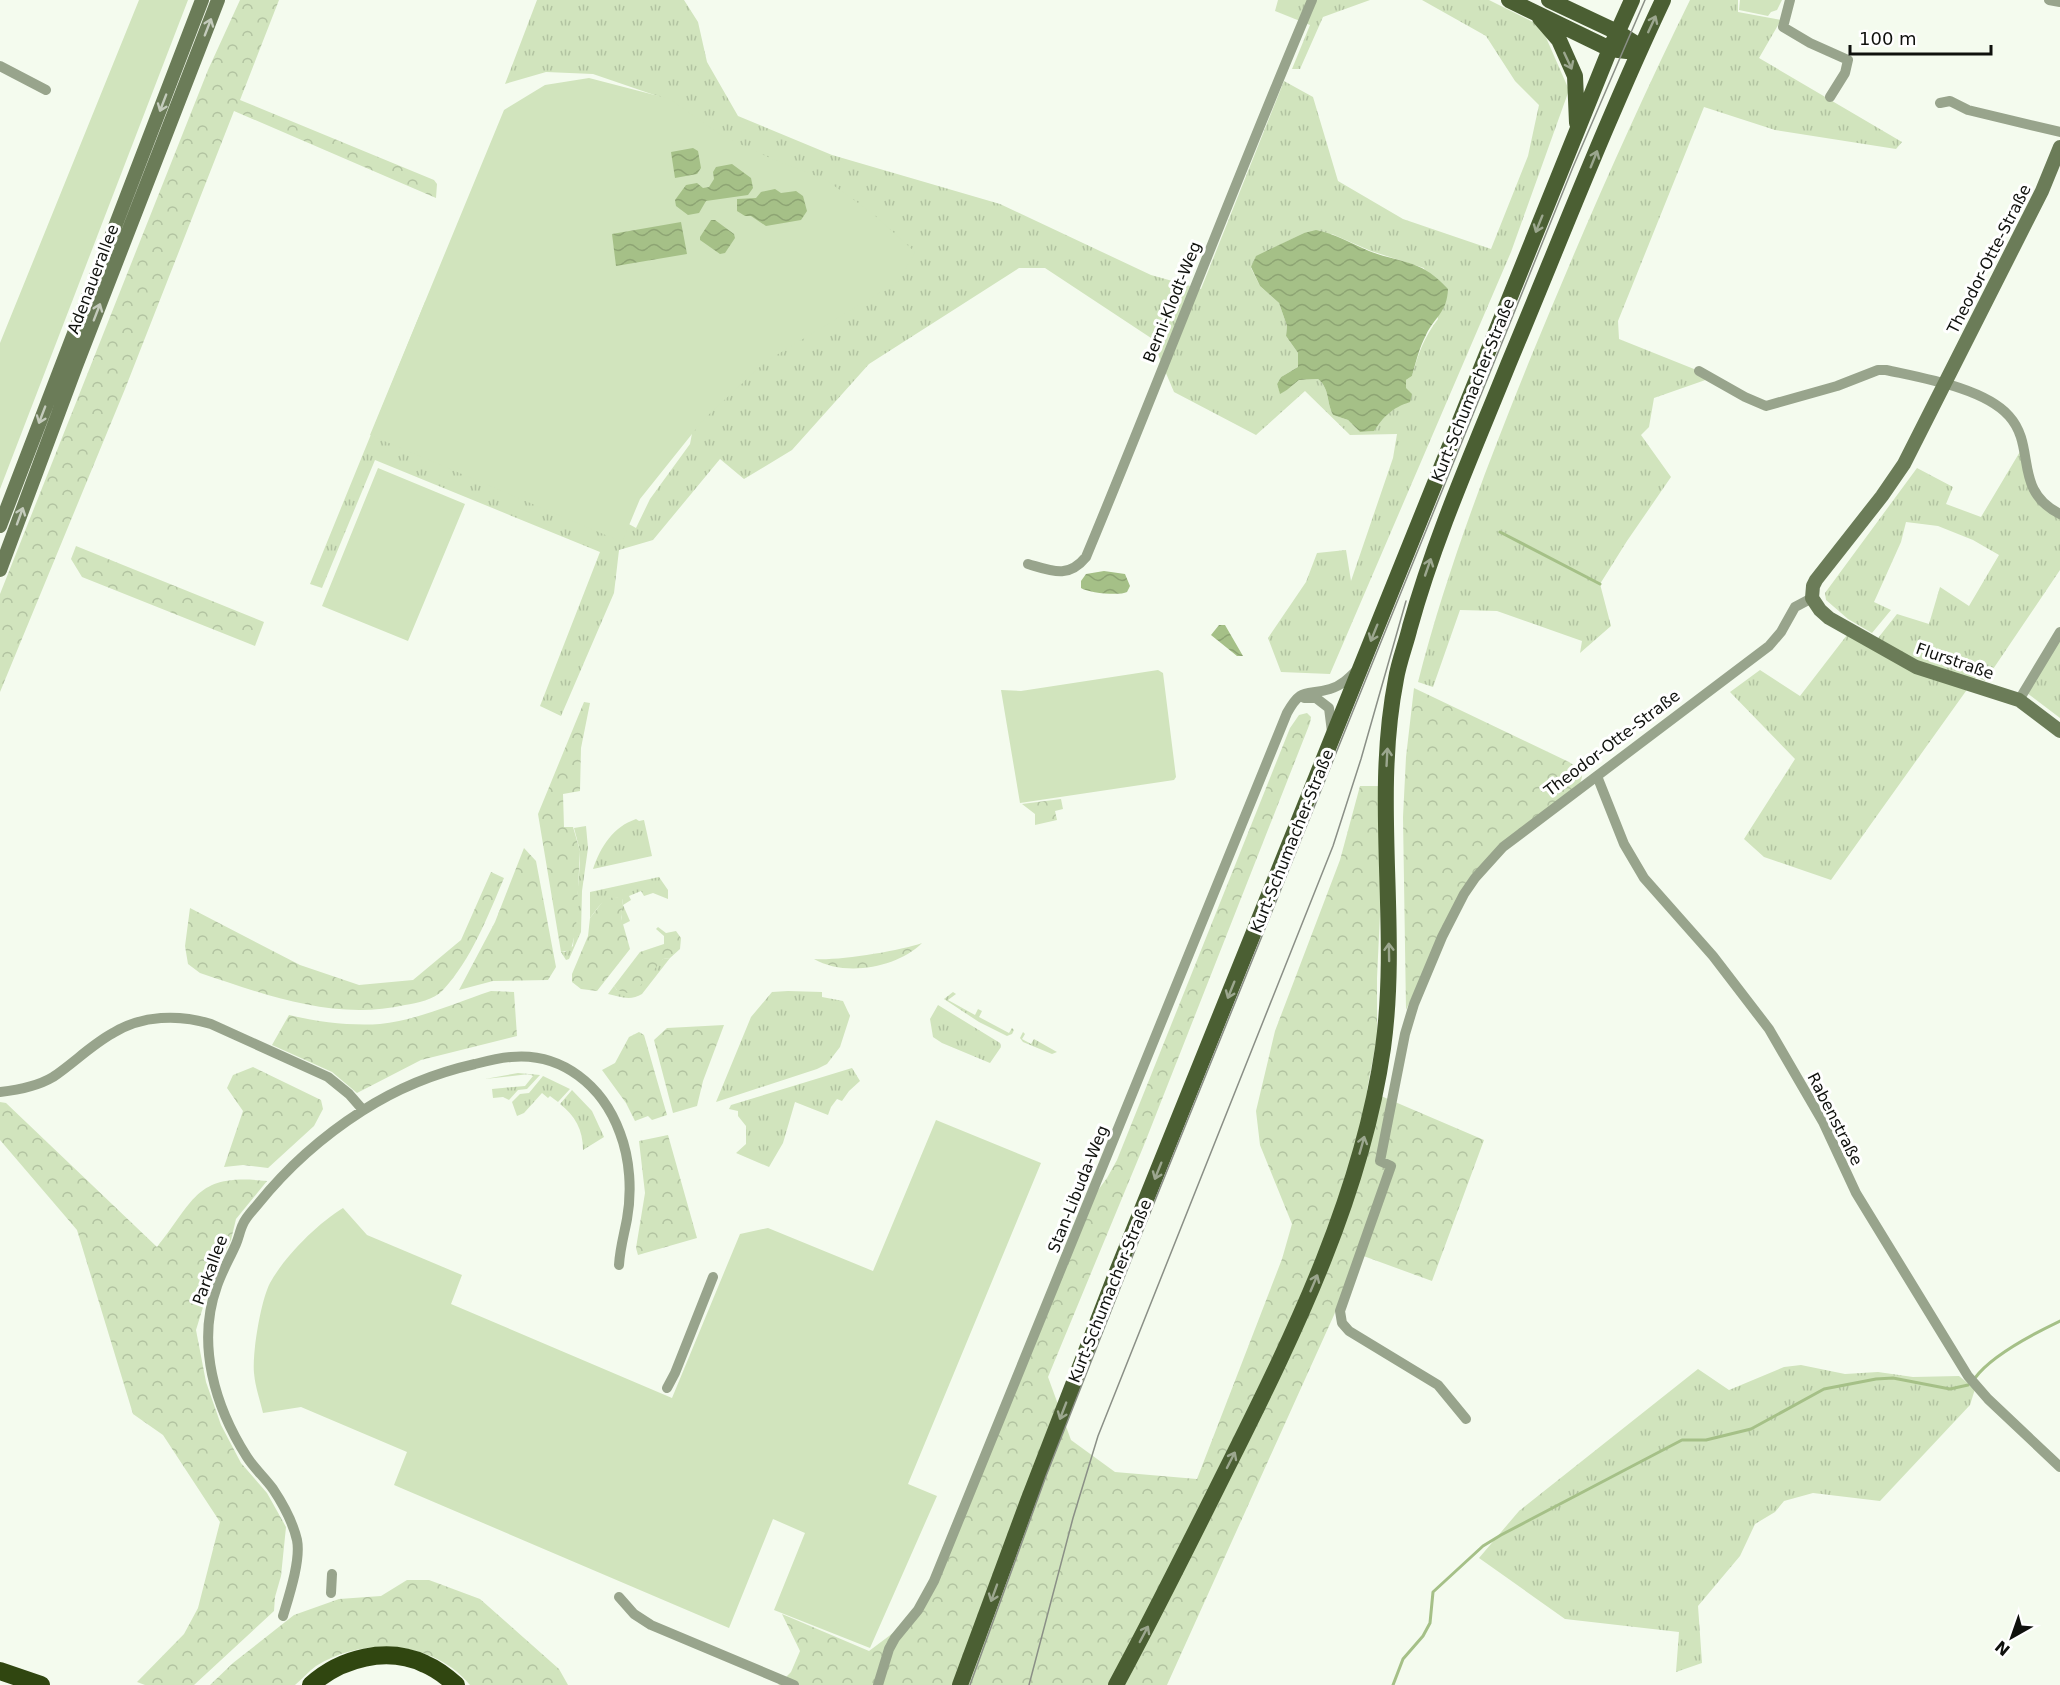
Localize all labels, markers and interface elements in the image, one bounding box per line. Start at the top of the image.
one-way arrow [1646,15,1658,33]
one-way arrow [203,18,214,37]
scale bar [1850,18,1991,56]
text: 100 m [1859,28,1917,49]
one-way arrow [1563,51,1574,69]
one-way arrow [157,93,168,112]
one-way arrow [1589,150,1600,169]
street label: Theodor-Otte-Straße [1943,181,2035,338]
one-way arrow [1533,215,1544,233]
street label: Adenauerallee [63,222,123,336]
street label: Berni-Klodt-Weg [1139,239,1205,365]
street label: Kurt-Schumacher-Straße [1427,296,1519,484]
one-way arrow [93,303,104,322]
one-way arrow [36,405,47,424]
one-way arrow [16,507,27,525]
one-way arrow [1423,558,1434,577]
one-way arrow [1368,623,1379,642]
street label: Flurstraße [1913,639,1997,683]
street label: Theodor-Otte-Straße [1540,686,1684,801]
street label: Kurt-Schumacher-Straße [1246,747,1338,935]
one-way arrow [1382,748,1393,768]
one-way arrow [1383,943,1394,963]
one-way arrow [1225,980,1236,999]
street label: Rabenstraße [1803,1069,1867,1169]
street label: Stan-Libuda-Weg [1044,1122,1112,1256]
one-way arrow [1357,1136,1368,1155]
one-way arrow [1152,1161,1163,1180]
street label: Kurt-Schumacher-Straße [1064,1197,1156,1385]
street label: Parkallee [189,1233,231,1307]
one-way arrow [1309,1274,1320,1293]
one-way arrow [1057,1401,1068,1420]
one-way arrow [1226,1451,1238,1469]
one-way arrow [987,1583,998,1602]
north arrow [1982,1607,2042,1667]
one-way arrow [1139,1625,1150,1643]
text: N [1991,1637,2014,1660]

